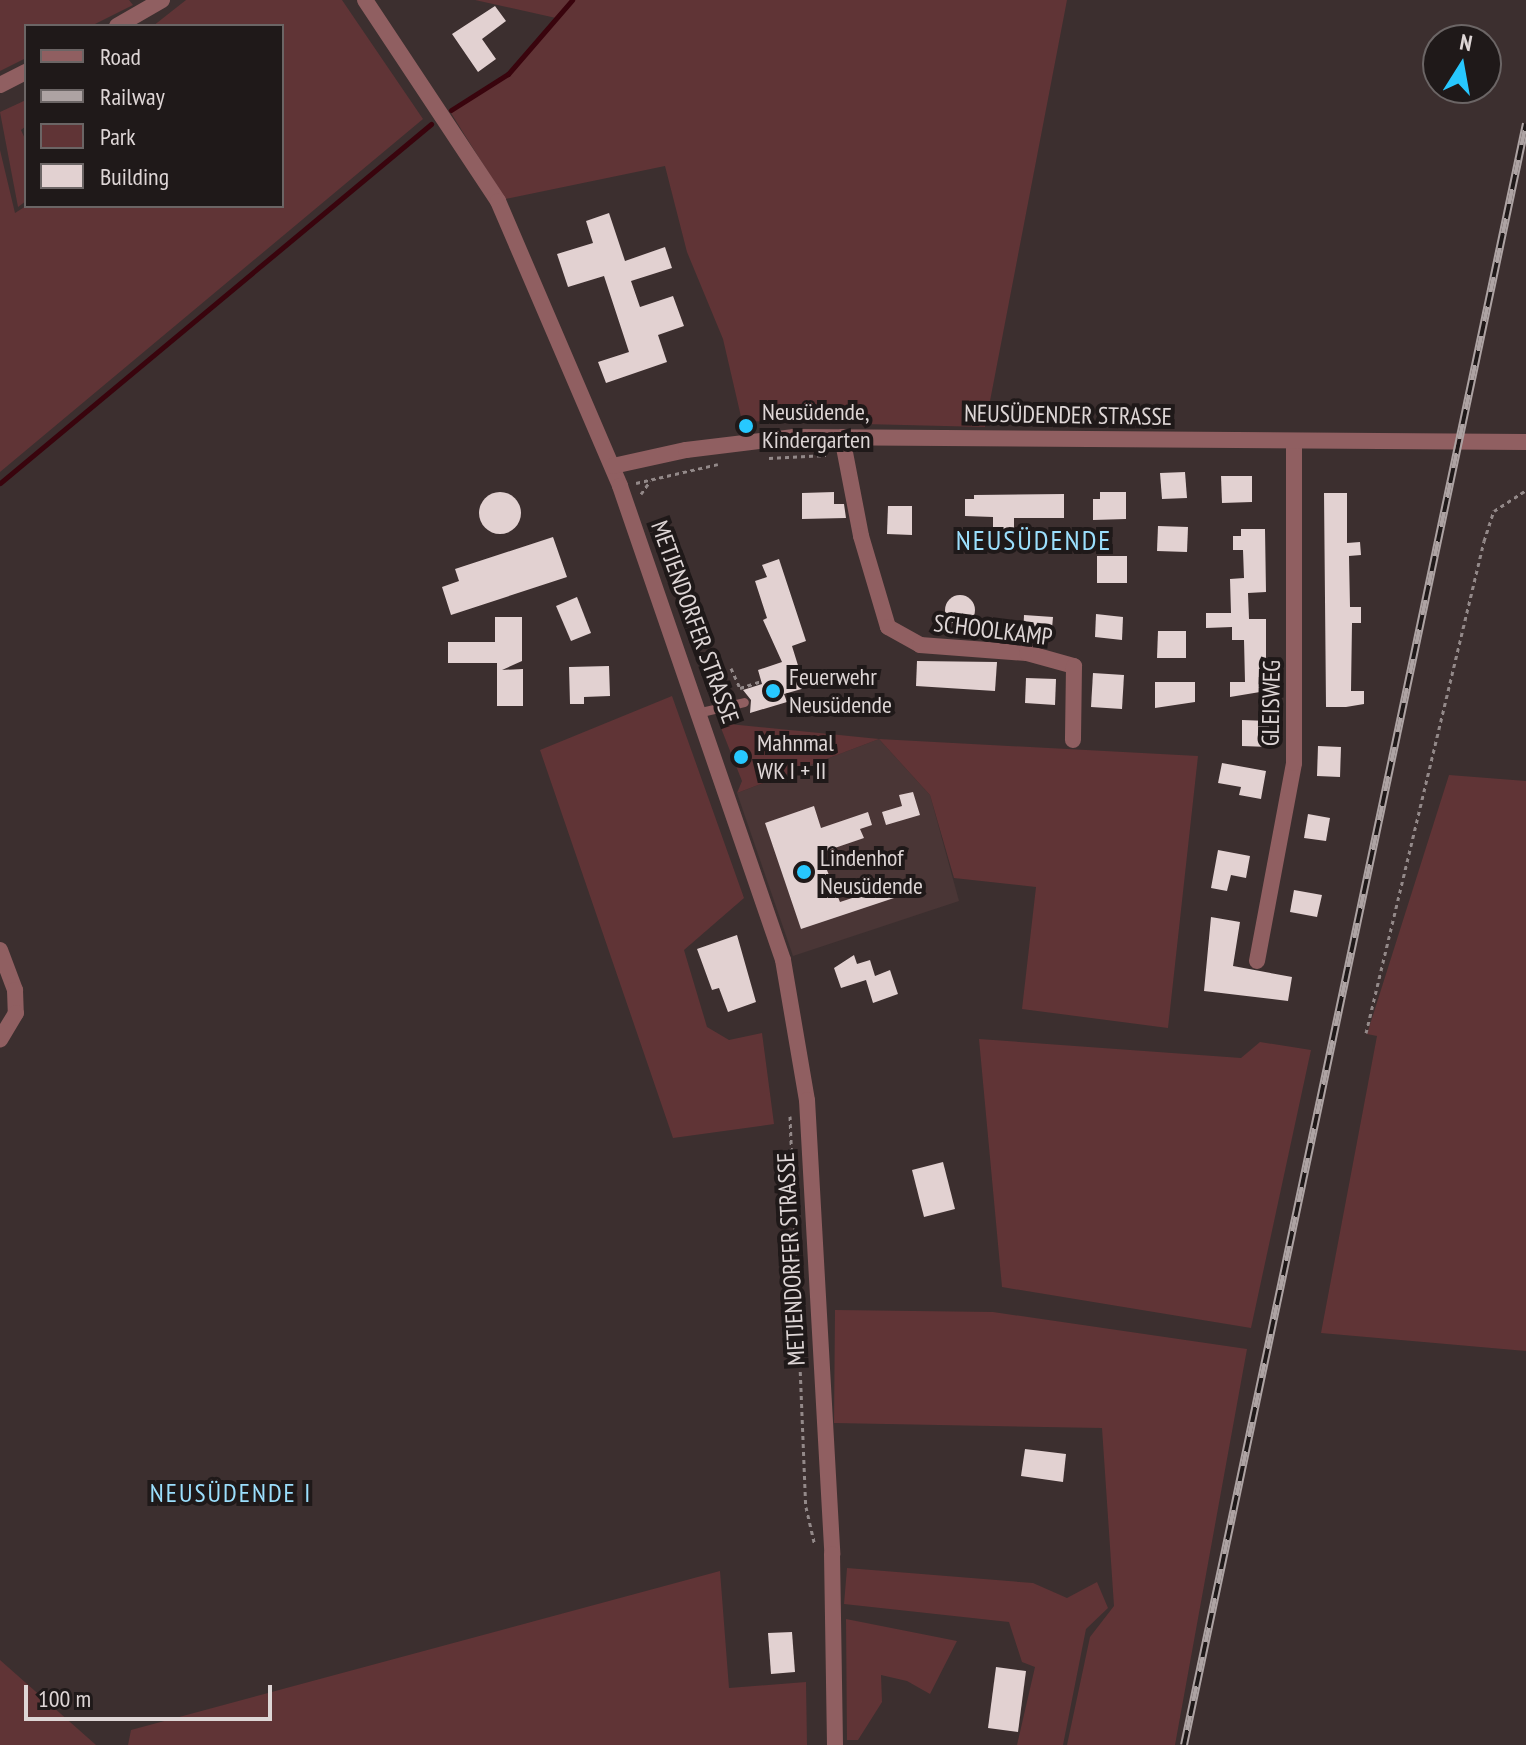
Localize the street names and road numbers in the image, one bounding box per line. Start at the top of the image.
street label: NEUSÜDENDER STRASSE [964,399,1172,431]
street label: METJENDORFER STRASSE [645,517,745,727]
street label: SCHOOLKAMP [932,608,1054,652]
street label: GLEISWEG [1256,660,1286,746]
street label: METJENDORFER STRASSE [771,1152,811,1366]

